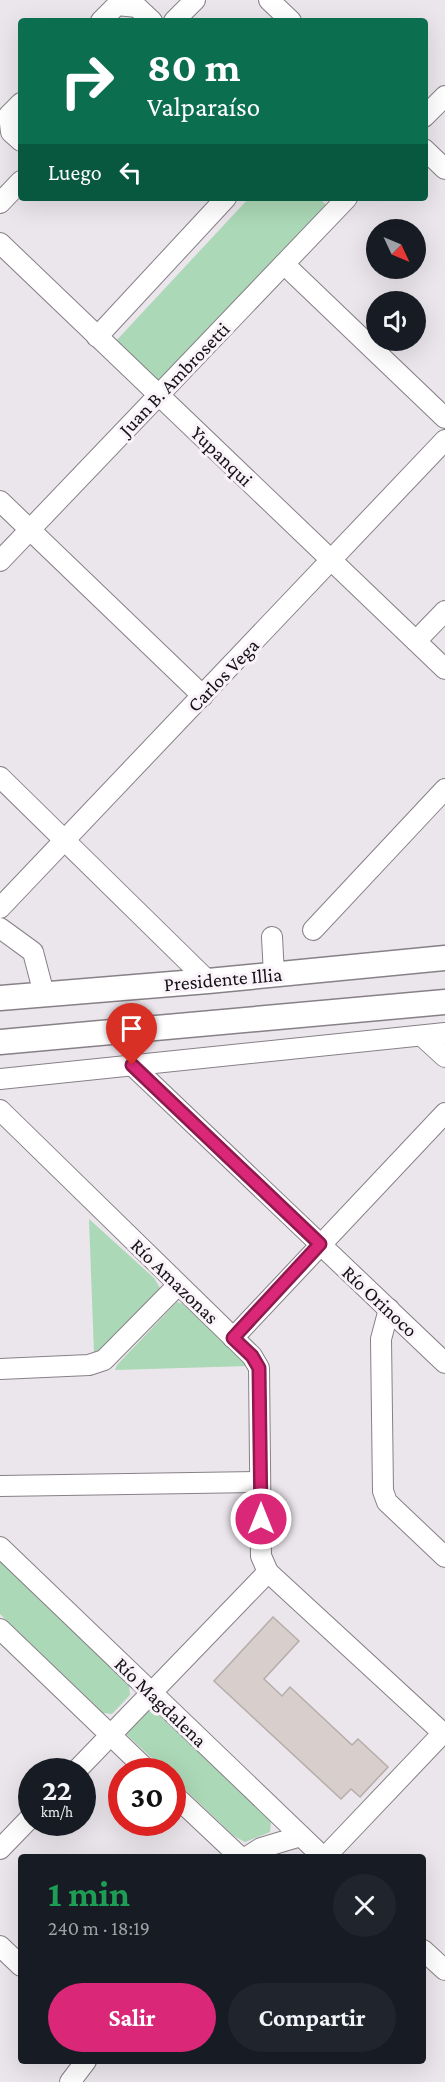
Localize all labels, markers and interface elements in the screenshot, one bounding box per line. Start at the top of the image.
icon: right [48,42,126,120]
text: 80 m [147,43,241,90]
text: Valparaíso [147,92,260,122]
icon: left [114,156,147,189]
text: Luego [48,160,102,185]
north arrow [366,219,426,279]
map controls [366,219,426,351]
button: sound [366,291,426,351]
street label: Juan B. Ambrosetti [113,318,234,442]
street label: Yupanqui [186,421,257,491]
street label: Carlos Vega [183,634,264,717]
street label: Presidente Illia [163,963,283,995]
pin [106,1003,157,1065]
icon: arrive [115,1012,148,1045]
street label: Río Amazonas [127,1234,223,1328]
street label: Río Orinoco [338,1261,422,1341]
position arrow [229,1487,293,1551]
street label: Río Magdalena [110,1653,212,1752]
speed limit sign: 30 [108,1758,186,1836]
text: 22 [42,1773,72,1806]
text: km/h [41,1804,73,1820]
text: 1 min [48,1874,130,1914]
button: close [333,1874,396,1937]
text: 240 m · 18:19 [48,1917,150,1939]
button: Salir [48,1983,216,2052]
button: Compartir [228,1983,396,2052]

